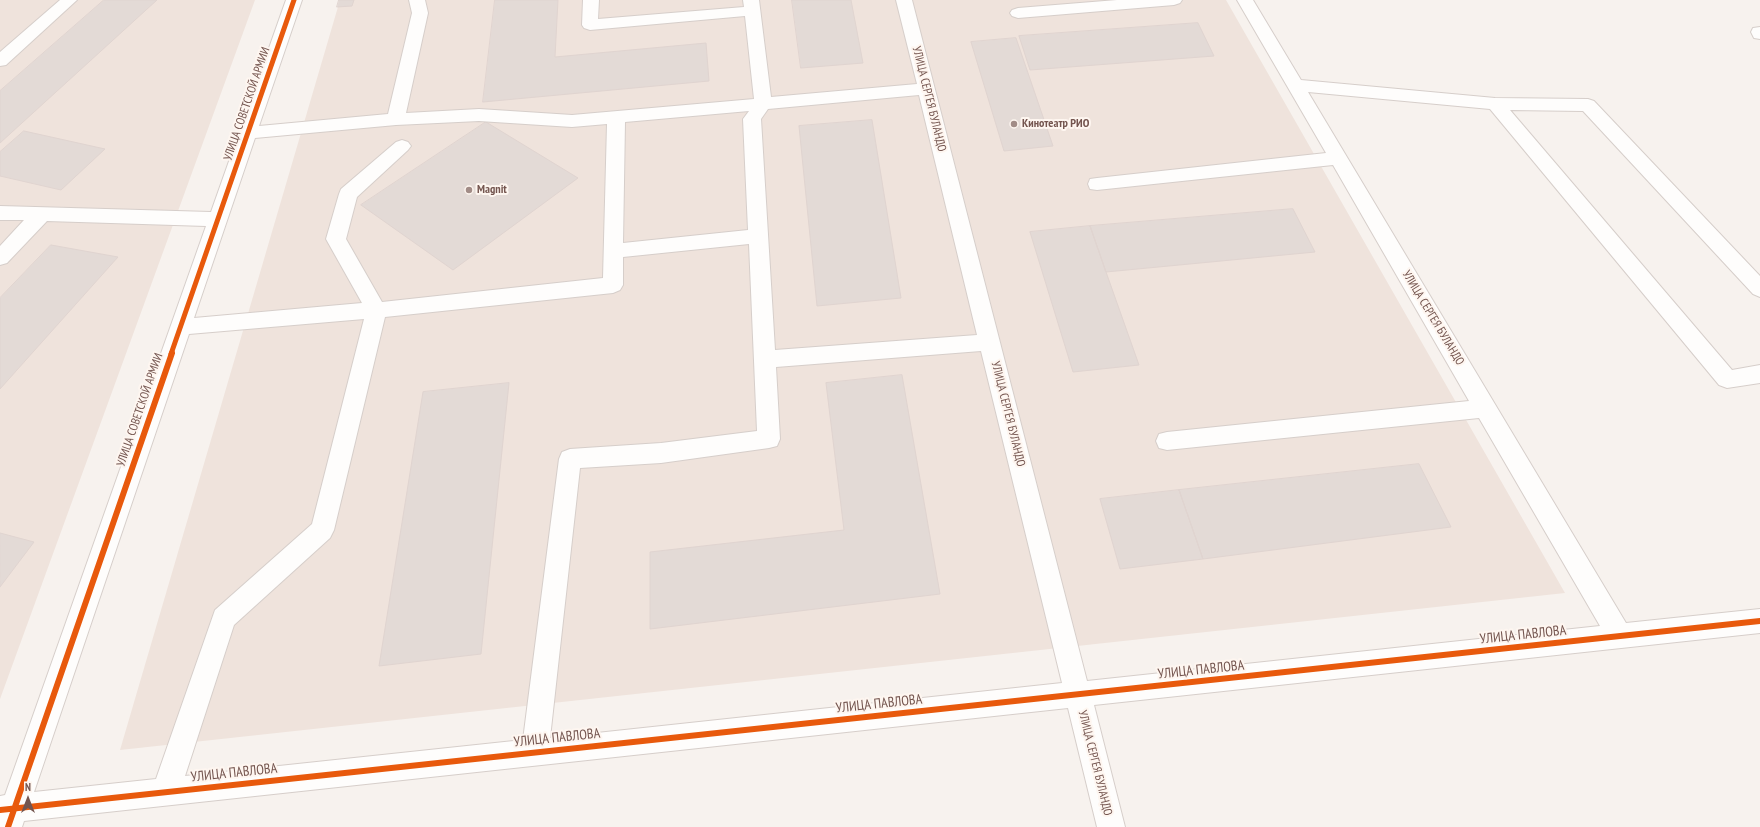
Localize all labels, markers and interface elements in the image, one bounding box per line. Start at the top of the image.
street label: УЛИЦА СОВЕТСКОЙ АРМИИ [221,45,273,163]
street label: УЛИЦА СЕРГЕЯ БУЛАНДО [909,45,949,153]
place label: Кинотеатр РИО [1022,117,1089,131]
marker: Кинотеатр РИО [1009,119,1019,129]
place label: Magnit [477,183,507,197]
marker: Magnit [464,185,474,195]
street label: УЛИЦА СЕРГЕЯ БУЛАНДО [1399,268,1467,368]
street label: УЛИЦА СОВЕТСКОЙ АРМИИ [114,351,166,469]
street label: УЛИЦА СЕРГЕЯ БУЛАНДО [988,360,1028,468]
street label: УЛИЦА ПАВЛОВА [1479,622,1567,648]
street label: УЛИЦА ПАВЛОВА [1157,657,1245,683]
street label: УЛИЦА ПАВЛОВА [835,691,923,717]
street label: УЛИЦА СЕРГЕЯ БУЛАНДО [1075,709,1115,817]
street label: УЛИЦА ПАВЛОВА [513,725,601,751]
street label: УЛИЦА ПАВЛОВА [190,760,278,786]
north arrow [8,779,48,819]
text: N [25,780,31,794]

